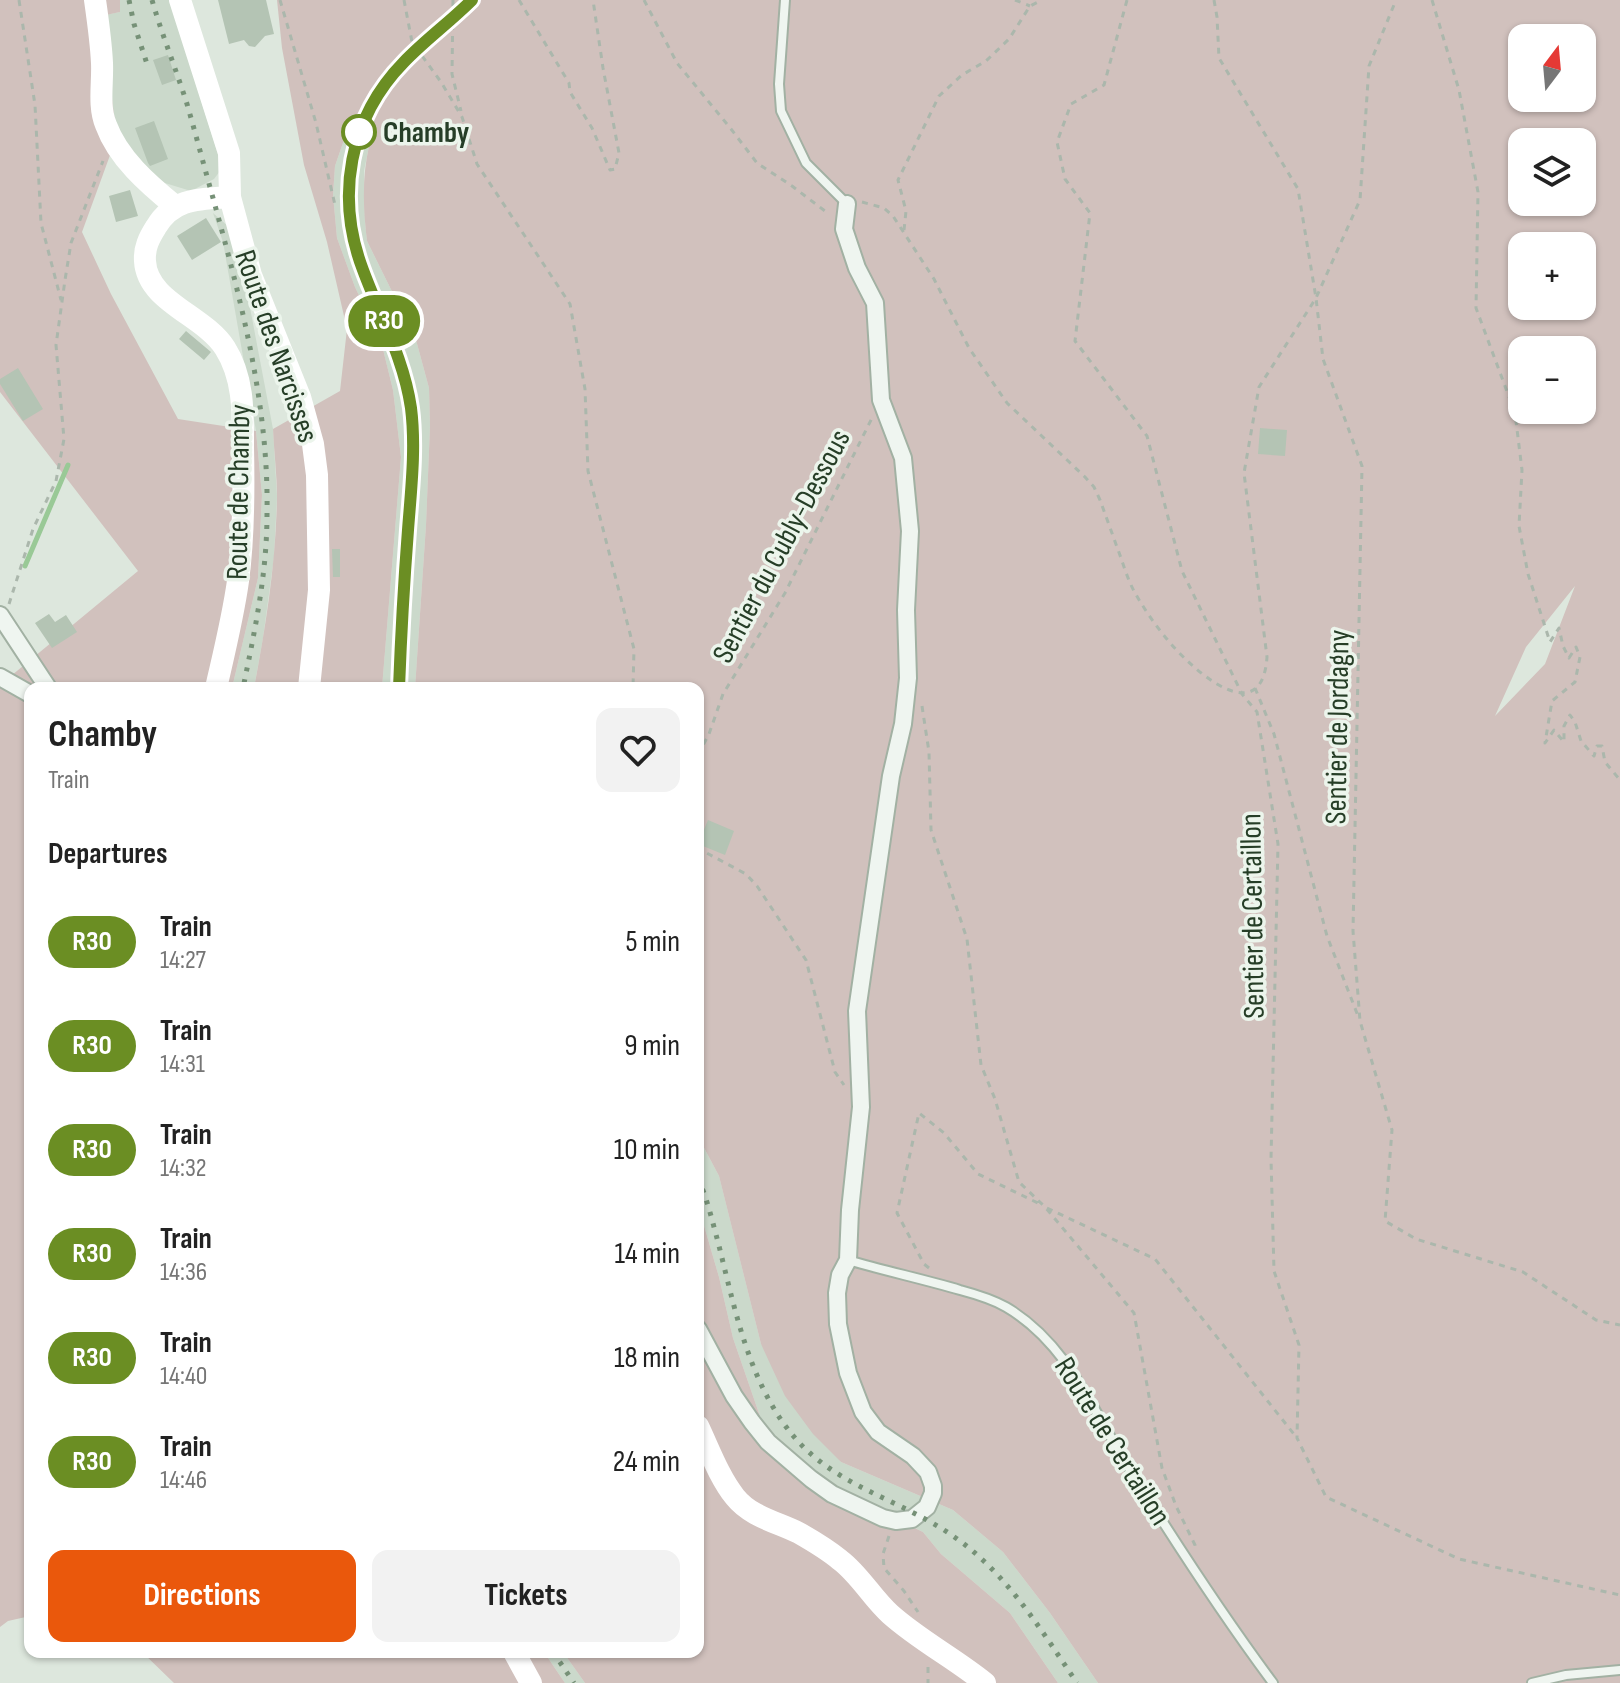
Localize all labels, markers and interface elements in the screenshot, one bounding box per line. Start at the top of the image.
north arrow [1508,24,1596,112]
map controls [1508,24,1596,424]
marker: Chamby [342,115,376,149]
place label: Chamby [383,115,470,151]
button: layers [1508,128,1596,216]
button: + [1508,232,1596,320]
street label: Route des Narcisses [226,245,326,447]
line badge: R30 [338,295,430,347]
text: R30 [364,304,404,337]
button: − [1508,336,1596,424]
street label: Route de Chamby [219,404,259,580]
street label: Sentier du Cubly-Dessous [705,424,859,669]
street label: Sentier de Jordagny [1318,629,1358,825]
button: heart [596,708,680,792]
text: Chamby [48,712,157,757]
text: Train [48,765,90,796]
street label: Sentier de Certaillon [1233,813,1273,1019]
text: Departures [48,836,168,872]
text: Train [160,909,212,945]
text: 5 min [626,924,680,960]
text: R30 [72,925,112,958]
text: 14:27 [160,945,206,976]
text: Train [160,1013,212,1049]
text: 9 min [624,1028,680,1064]
text: R30 [72,1029,112,1062]
text: 14:31 [160,1049,205,1080]
text: Train [160,1117,212,1153]
text: 10 min [614,1132,680,1168]
text: R30 [72,1133,112,1166]
text: 14:32 [160,1153,207,1184]
text: Train [160,1221,212,1257]
text: 14 min [615,1236,680,1272]
text: R30 [72,1237,112,1270]
text: 14:36 [160,1257,207,1288]
text: Train [160,1325,212,1361]
text: 18 min [614,1340,680,1376]
text: R30 [72,1341,112,1374]
street label: Route de Certaillon [1046,1351,1178,1532]
text: 14:40 [160,1361,207,1392]
text: Train [160,1429,212,1465]
text: 24 min [613,1444,680,1480]
text: R30 [72,1445,112,1478]
text: 14:46 [160,1465,207,1496]
button: Directions [48,1550,356,1642]
button: Tickets [372,1550,680,1642]

